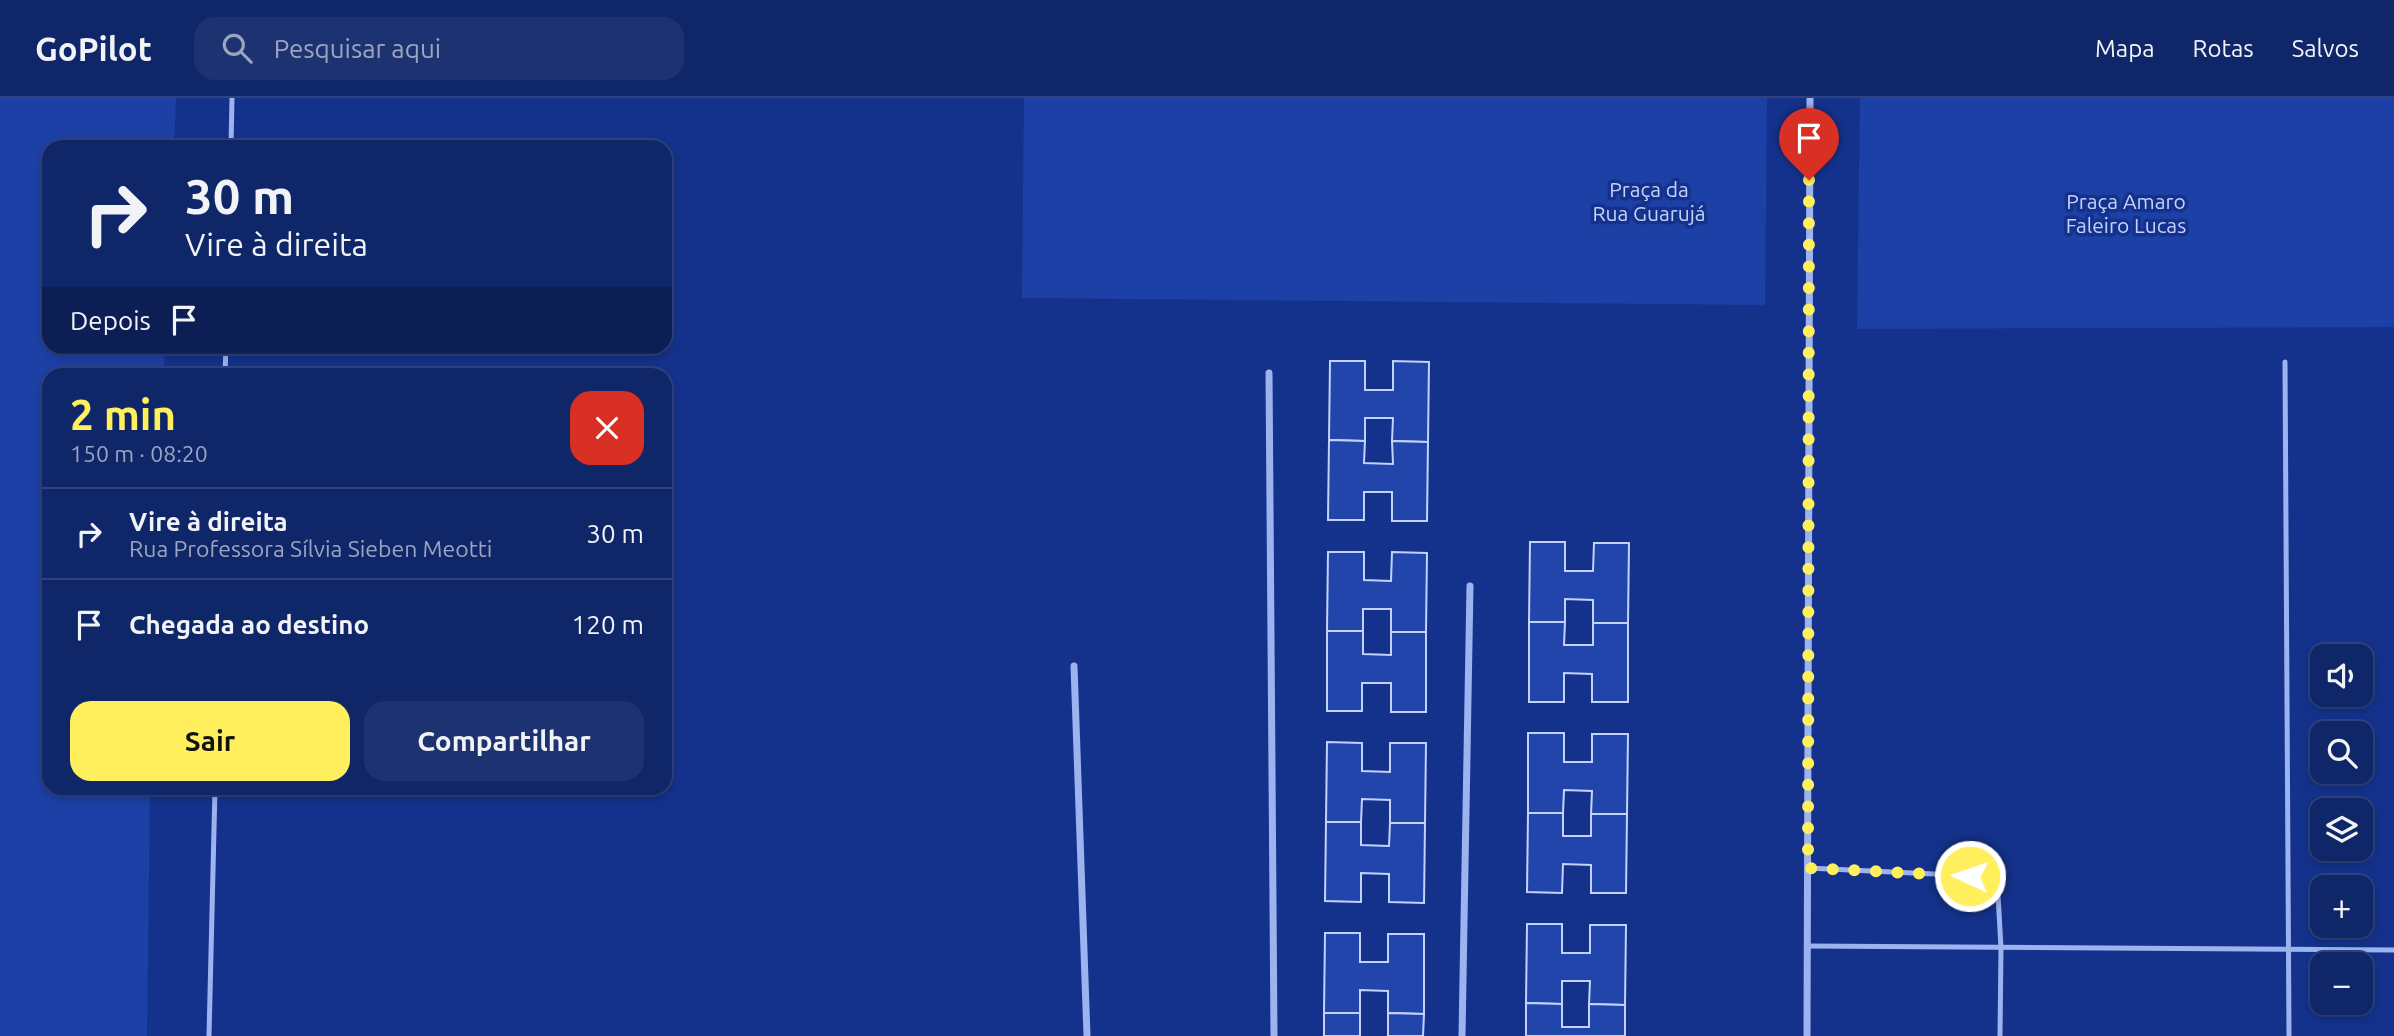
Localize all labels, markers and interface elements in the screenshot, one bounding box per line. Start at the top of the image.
search box [194,17,684,80]
icon: search [218,29,256,67]
text: GoPilot [35,30,152,67]
text: Pesquisar aqui [274,34,441,63]
text: Mapa [2095,35,2155,62]
text: Rotas [2193,35,2254,62]
text: Salvos [2292,35,2359,62]
pin [1779,108,1839,180]
icon: arrive [1790,119,1828,157]
icon: right [70,168,161,259]
text: 30 m [185,168,294,223]
park label: Praça da Rua Guarujá [1592,177,1706,225]
park label: Praça Amaro Faleiro Lucas [2066,189,2186,237]
text: Vire à direita [185,226,368,262]
icon: arrive [165,301,203,339]
text: Depois [70,306,151,335]
text: 2 min [70,391,176,438]
button: close [570,391,644,465]
text: 150 m · 08:20 [70,441,208,466]
text: Vire à direita [129,507,288,536]
icon: right [70,515,108,553]
text: 30 m [586,519,644,548]
text: Rua Professora Sílvia Sieben Meotti [129,536,492,561]
icon: arrive [70,606,108,644]
text: Chegada ao destino [129,610,369,639]
text: 120 m [572,610,644,639]
map controls [2310,644,2373,1015]
button: sound [2310,644,2373,707]
button: Sair [70,701,350,781]
button: Compartilhar [364,701,644,781]
button: search [2310,721,2373,784]
button: layers [2310,798,2373,861]
position arrow [1933,839,2007,913]
button: + [2310,875,2373,938]
button: − [2310,952,2373,1015]

